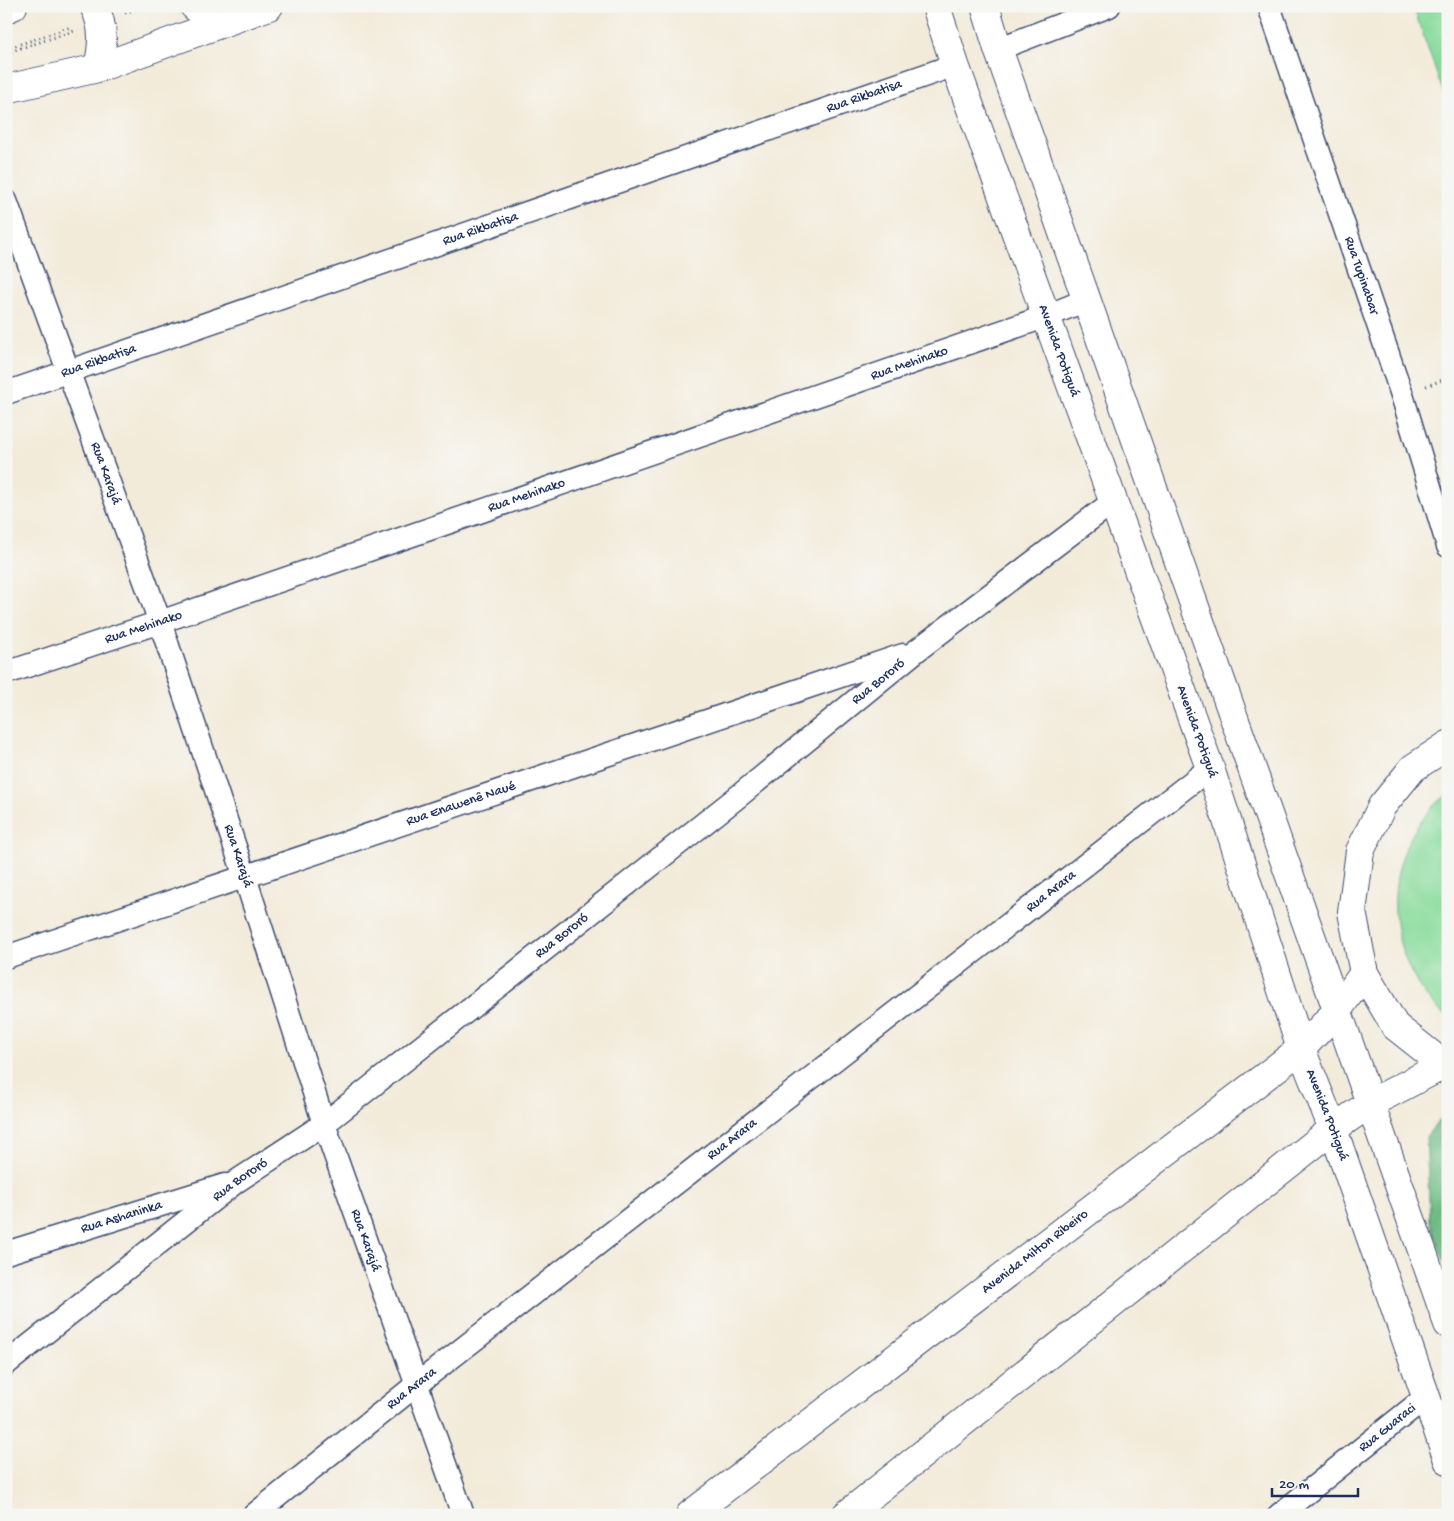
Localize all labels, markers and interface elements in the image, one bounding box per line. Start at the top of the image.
street label: Rua Rikbatisa [824,75,905,117]
street label: Rua Rikbatisa [441,208,522,250]
street label: Rua Tupinabar [1340,234,1383,318]
street label: Avenida Potiguá [1034,302,1084,400]
street label: Rua Rikbatisa [59,340,140,382]
street label: Rua Mehinako [869,342,950,385]
street label: Rua Karajá [86,440,125,508]
street label: Rua Mehinako [486,474,567,517]
street label: Rua Mehinako [103,606,185,648]
street label: Rua Bororó [848,655,909,709]
street label: Avenida Potiguá [1172,683,1221,781]
street label: Rua Enawenê Naué [404,777,518,830]
street label: Rua Karajá [220,822,257,891]
street label: Rua Arara [1023,866,1080,916]
street label: Rua Bororó [532,909,592,962]
street label: Avenida Potiguá [1301,1067,1352,1164]
street label: Rua Arara [704,1114,761,1164]
street label: Rua Bororó [209,1155,271,1205]
street label: Rua Ashaninka [79,1196,165,1238]
street label: Avenida Milton Ribeiro [978,1206,1092,1298]
street label: Rua Karajá [346,1207,385,1275]
street label: Rua Arara [383,1363,441,1414]
street label: Rua Guaraci [1355,1400,1420,1456]
scale bar [1272,1466,1358,1498]
text: 20 m [1279,1476,1309,1494]

